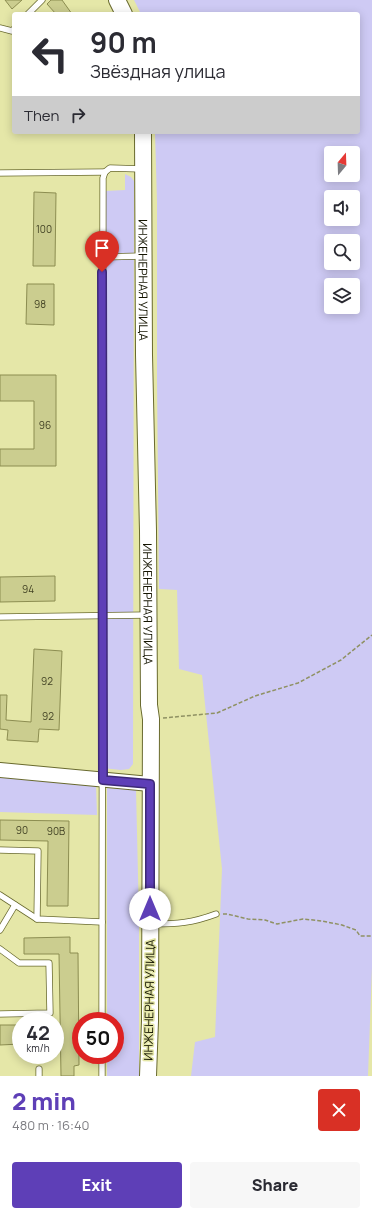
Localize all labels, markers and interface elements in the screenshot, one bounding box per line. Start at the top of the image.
text: 90 m [90,23,157,61]
icon: left [24,28,76,80]
text: Звёздная улица [90,59,225,83]
icon: right [67,104,89,126]
text: Then [24,105,59,126]
north arrow [324,146,360,182]
map controls [324,146,360,314]
button: sound [324,190,360,226]
street label: ИНЖЕНЕРНАЯ УЛИЦА [135,219,152,341]
house number: 100 [36,222,52,236]
pin [85,231,119,272]
button: search [324,234,360,270]
icon: arrive [91,237,113,259]
button: layers [324,278,360,314]
house number: 98 [34,297,46,311]
house number: 96 [39,418,51,432]
street label: ИНЖЕНЕРНАЯ УЛИЦА [140,543,157,665]
house number: 94 [22,582,34,596]
house number: 92 [41,674,53,688]
house number: 92 [42,709,54,723]
house number: 90 [16,823,28,837]
house number: 90В [47,824,65,838]
position arrow [129,888,171,930]
street label: ИНЖЕНЕРНАЯ УЛИЦА [139,939,159,1061]
speed limit sign: 50 [72,1012,124,1064]
text: 42 [26,1019,50,1046]
text: km/h [26,1041,50,1055]
text: 2 min [12,1084,76,1117]
button: close [318,1089,360,1131]
text: 480 m · 16:40 [12,1116,90,1134]
button: Exit [12,1162,182,1208]
button: Share [190,1162,360,1208]

